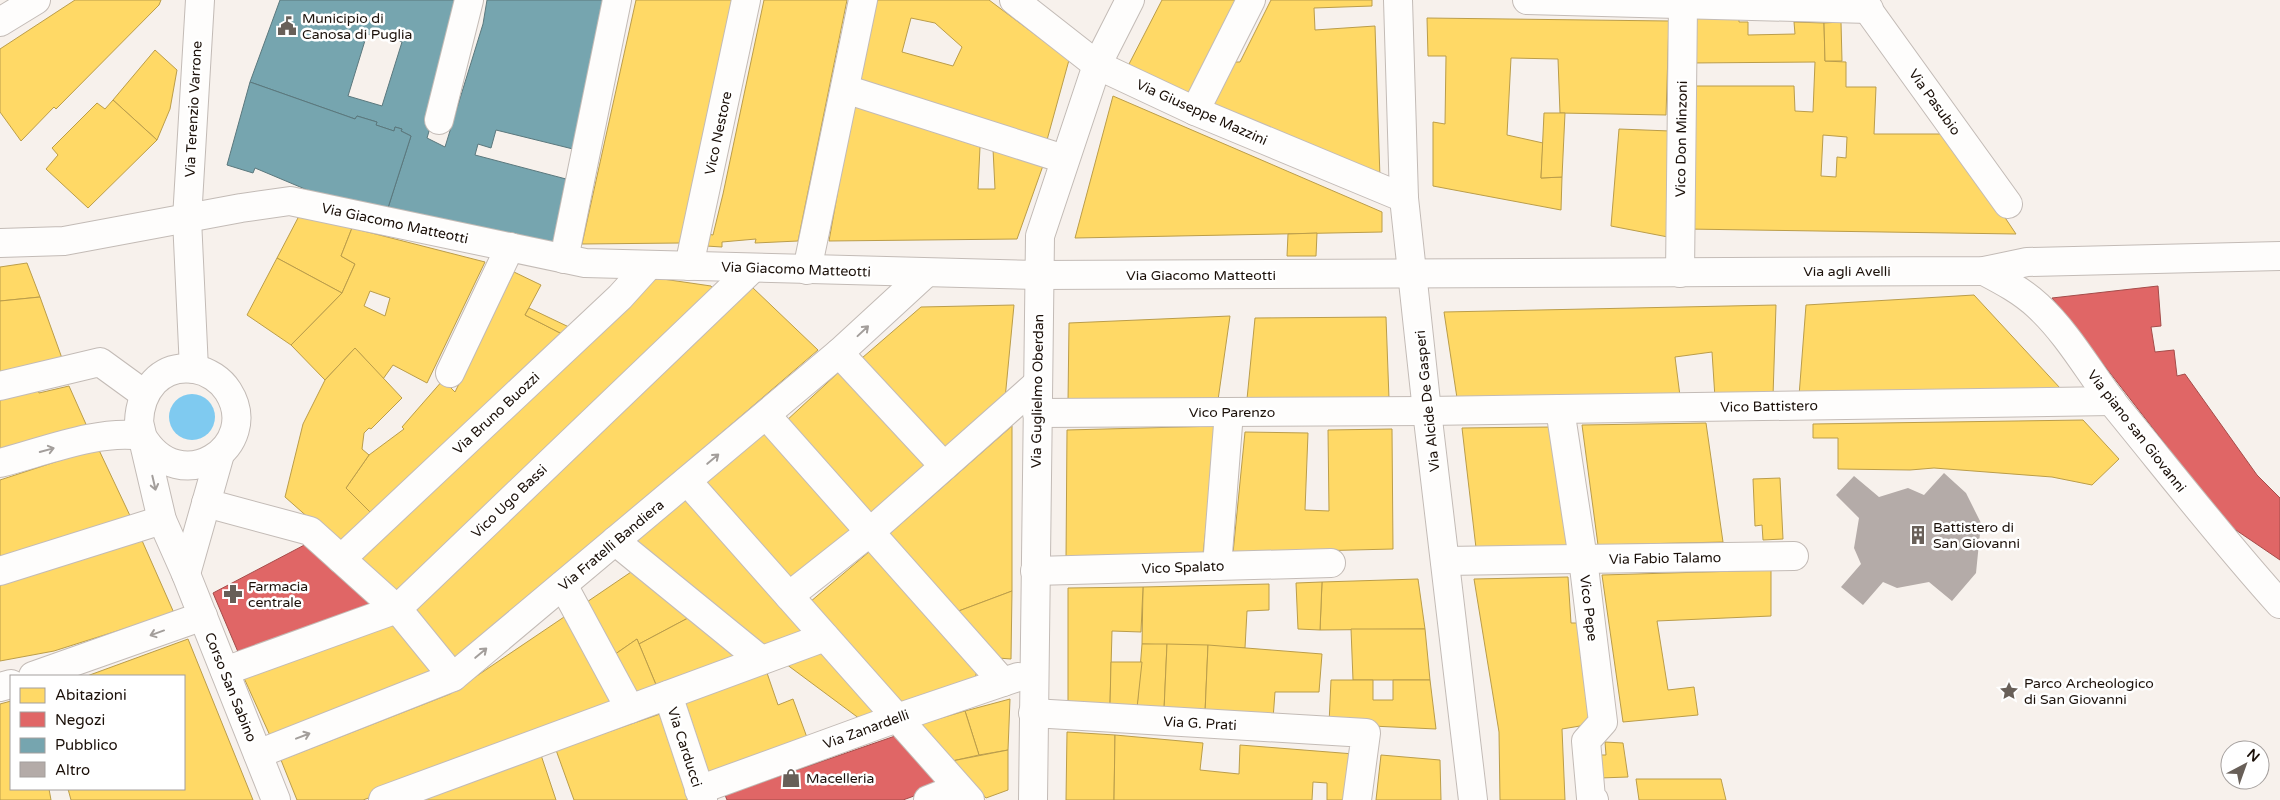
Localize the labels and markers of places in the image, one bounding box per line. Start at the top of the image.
place label: Municipio di Canosa di Puglia [302,10,412,43]
public building icon: Municipio di Canosa di Puglia [276,15,298,37]
place label: Battistero di San Giovanni [1933,519,2020,552]
building icon: Battistero di San Giovanni [1907,524,1929,546]
place label: Farmacia centrale [248,578,308,611]
pharmacy icon: Farmacia centrale [222,583,244,605]
place label: Parco Archeologico di San Giovanni [2024,675,2154,708]
place icon: Parco Archeologico di San Giovanni [1998,680,2020,702]
shop icon: Macelleria [780,767,802,789]
place label: Macelleria [806,770,874,787]

